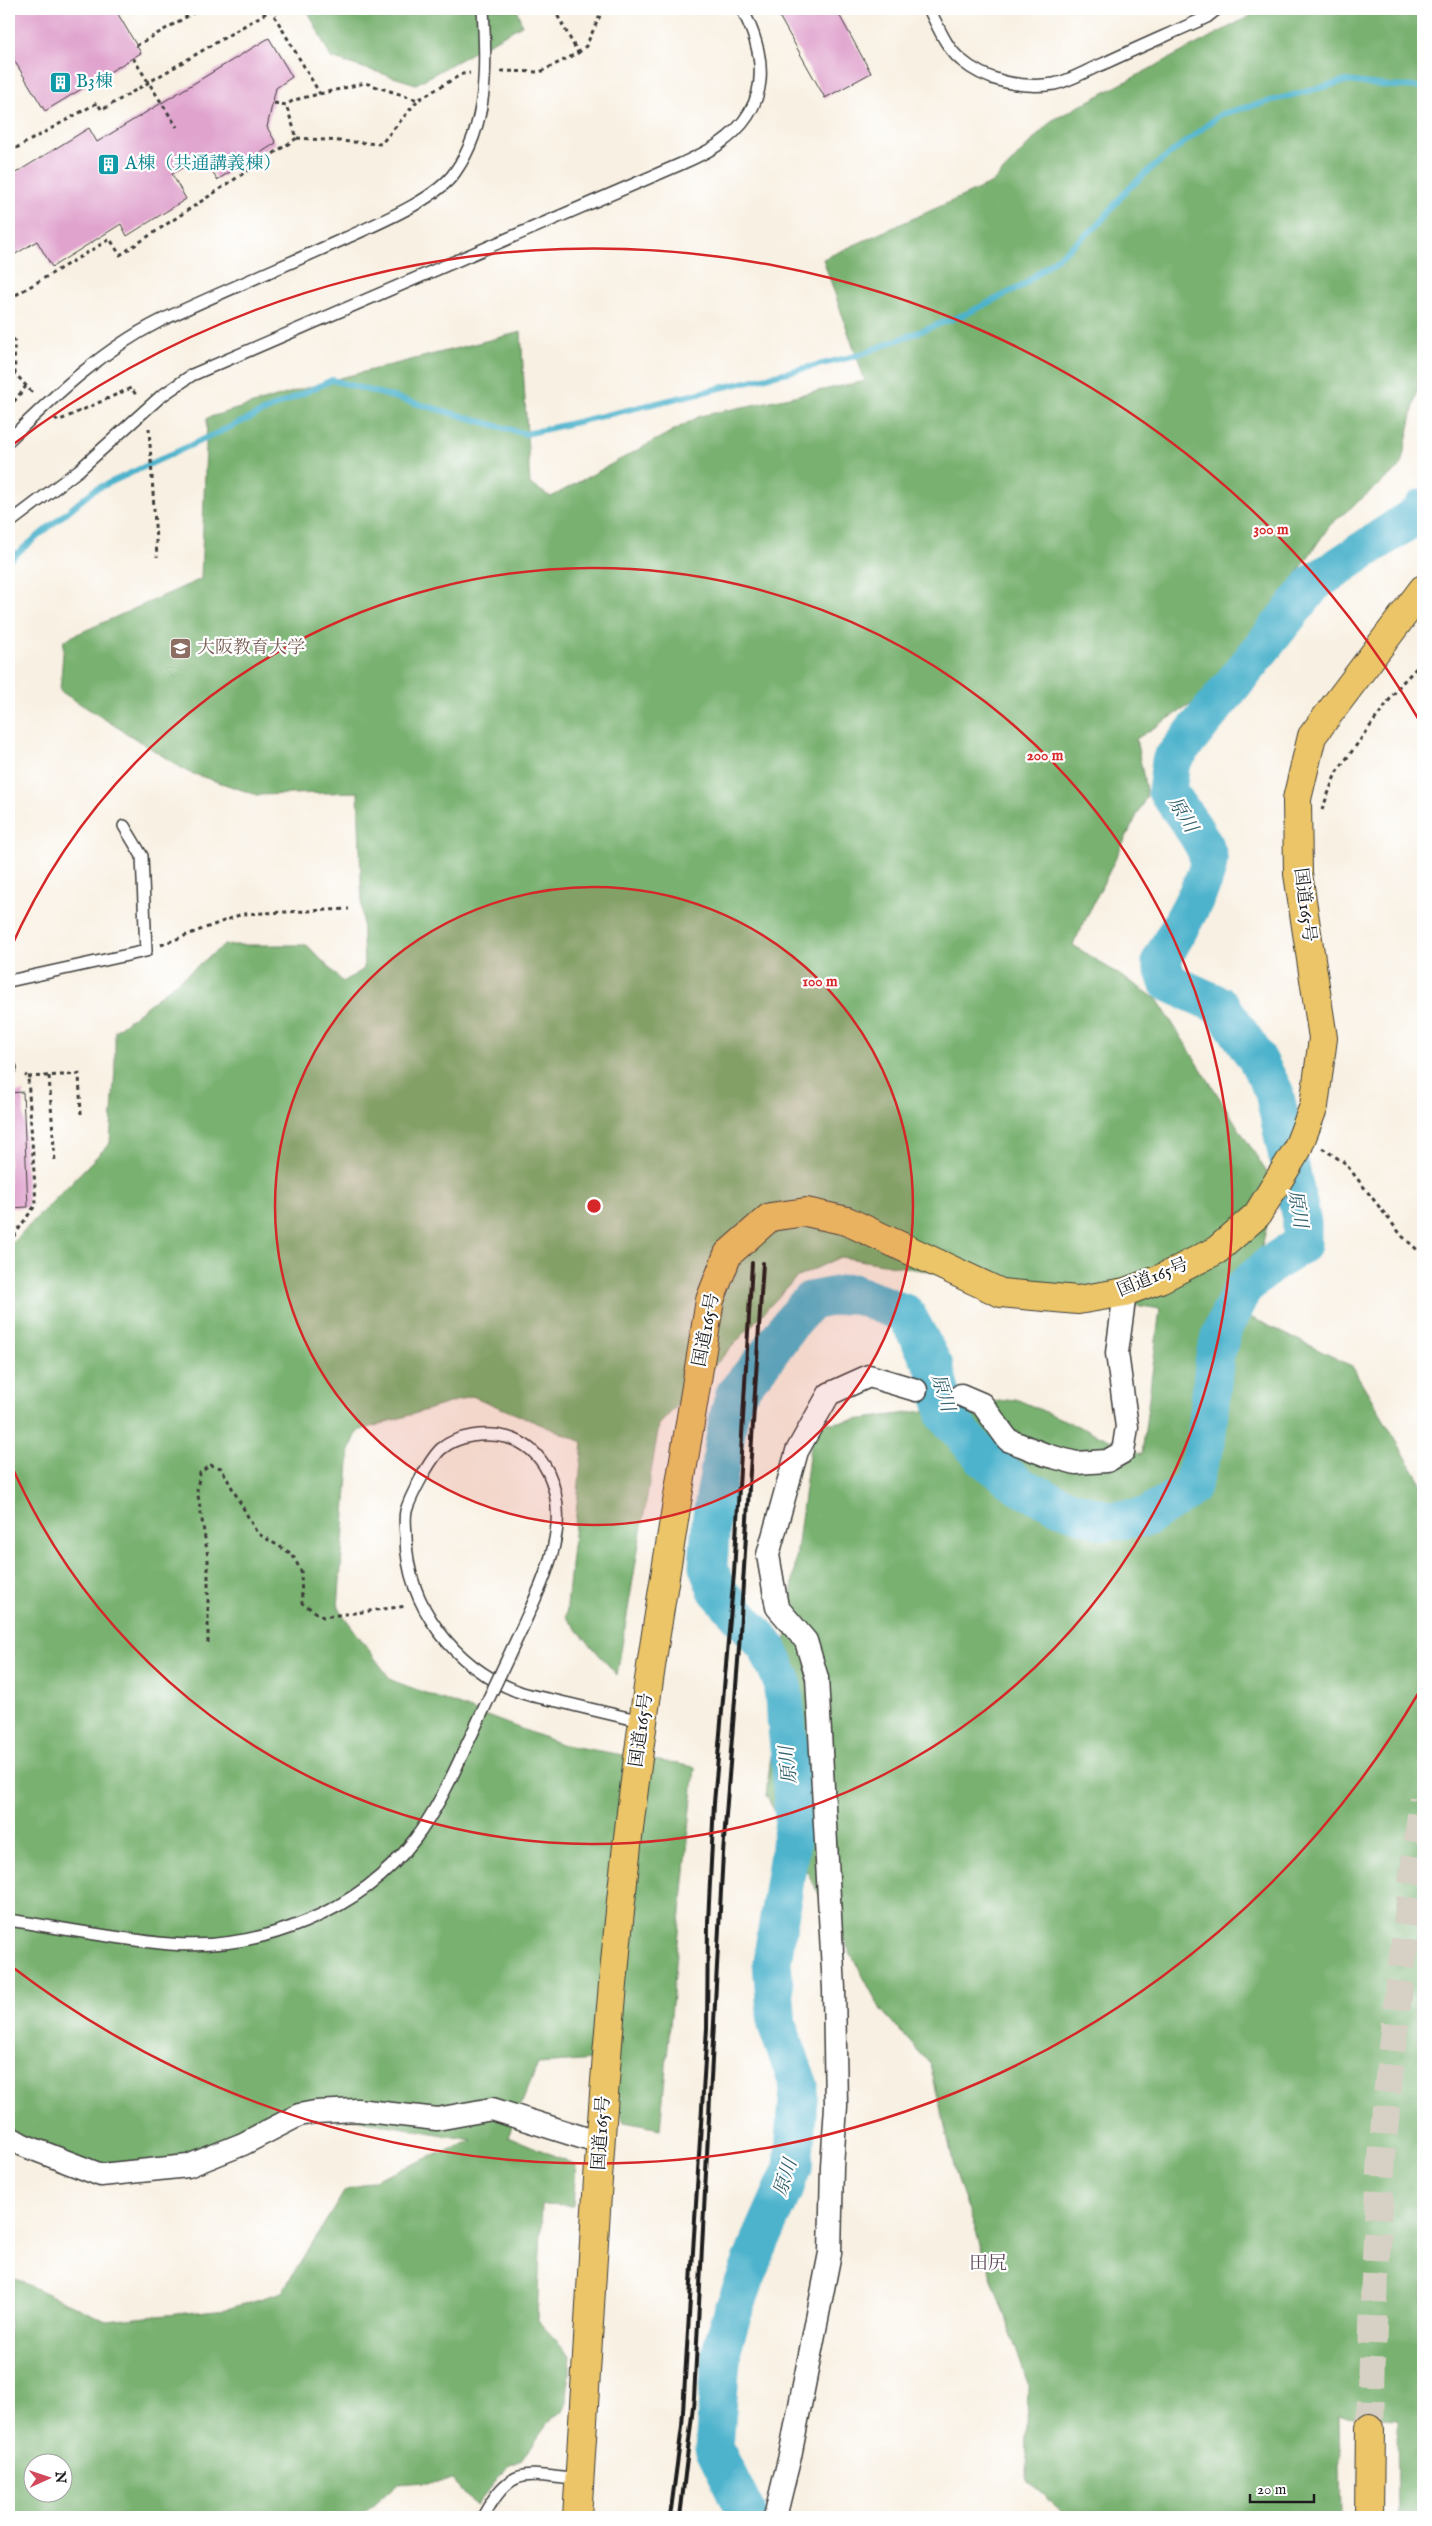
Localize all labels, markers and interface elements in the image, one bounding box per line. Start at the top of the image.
building icon: B3棟 [48,70,72,94]
place label: B3棟 [76,71,113,94]
building icon: A棟（共通講義棟） [97,152,121,176]
place label: A棟（共通講義棟） [124,153,281,176]
text: 300 m [1253,520,1289,539]
school or university icon: 大阪教育大学 [169,636,193,660]
place label: 大阪教育大学 [197,637,305,660]
text: 200 m [1027,746,1064,765]
water label: 原川 [1162,793,1203,839]
street label: 国道165号 [1288,866,1320,944]
text: 100 m [802,972,838,991]
water label: 原川 [1282,1188,1312,1232]
centre of rings [585,1197,603,1215]
street label: 国道165号 [1114,1253,1192,1303]
street label: 国道165号 [689,1291,725,1369]
water label: 原川 [925,1371,960,1417]
street label: 国道165号 [625,1691,659,1769]
water label: 原川 [775,1743,803,1785]
street label: 国道165号 [588,2095,616,2171]
water label: 原川 [769,2154,804,2200]
district label: 田尻 [969,2252,1007,2276]
north arrow [22,2454,72,2504]
text: N [51,2470,69,2484]
scale bar [1250,2471,1313,2503]
text: 20 m [1257,2480,1287,2499]

